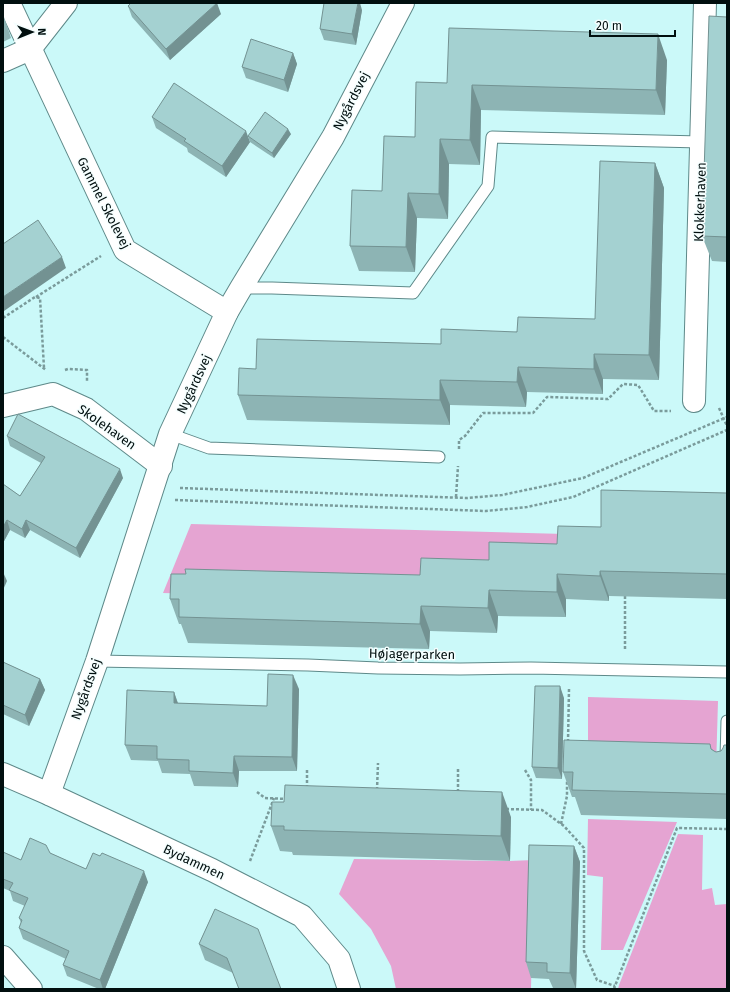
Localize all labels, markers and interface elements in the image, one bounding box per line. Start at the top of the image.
north arrow [12,12,52,52]
scale bar [590,12,675,38]
text: 20 m [596,19,622,33]
text: N [35,28,48,36]
street label: Nygårdsvej [330,69,372,133]
street label: Gammel Skolevej [74,155,134,251]
street label: Klokkerhaven [691,162,709,242]
street label: Nygårdsvej [174,352,214,416]
street label: Skolehaven [75,401,139,453]
street label: Højagerparken [369,646,455,662]
street label: Nygårdsvej [68,656,104,722]
street label: Bydammen [161,841,227,883]

